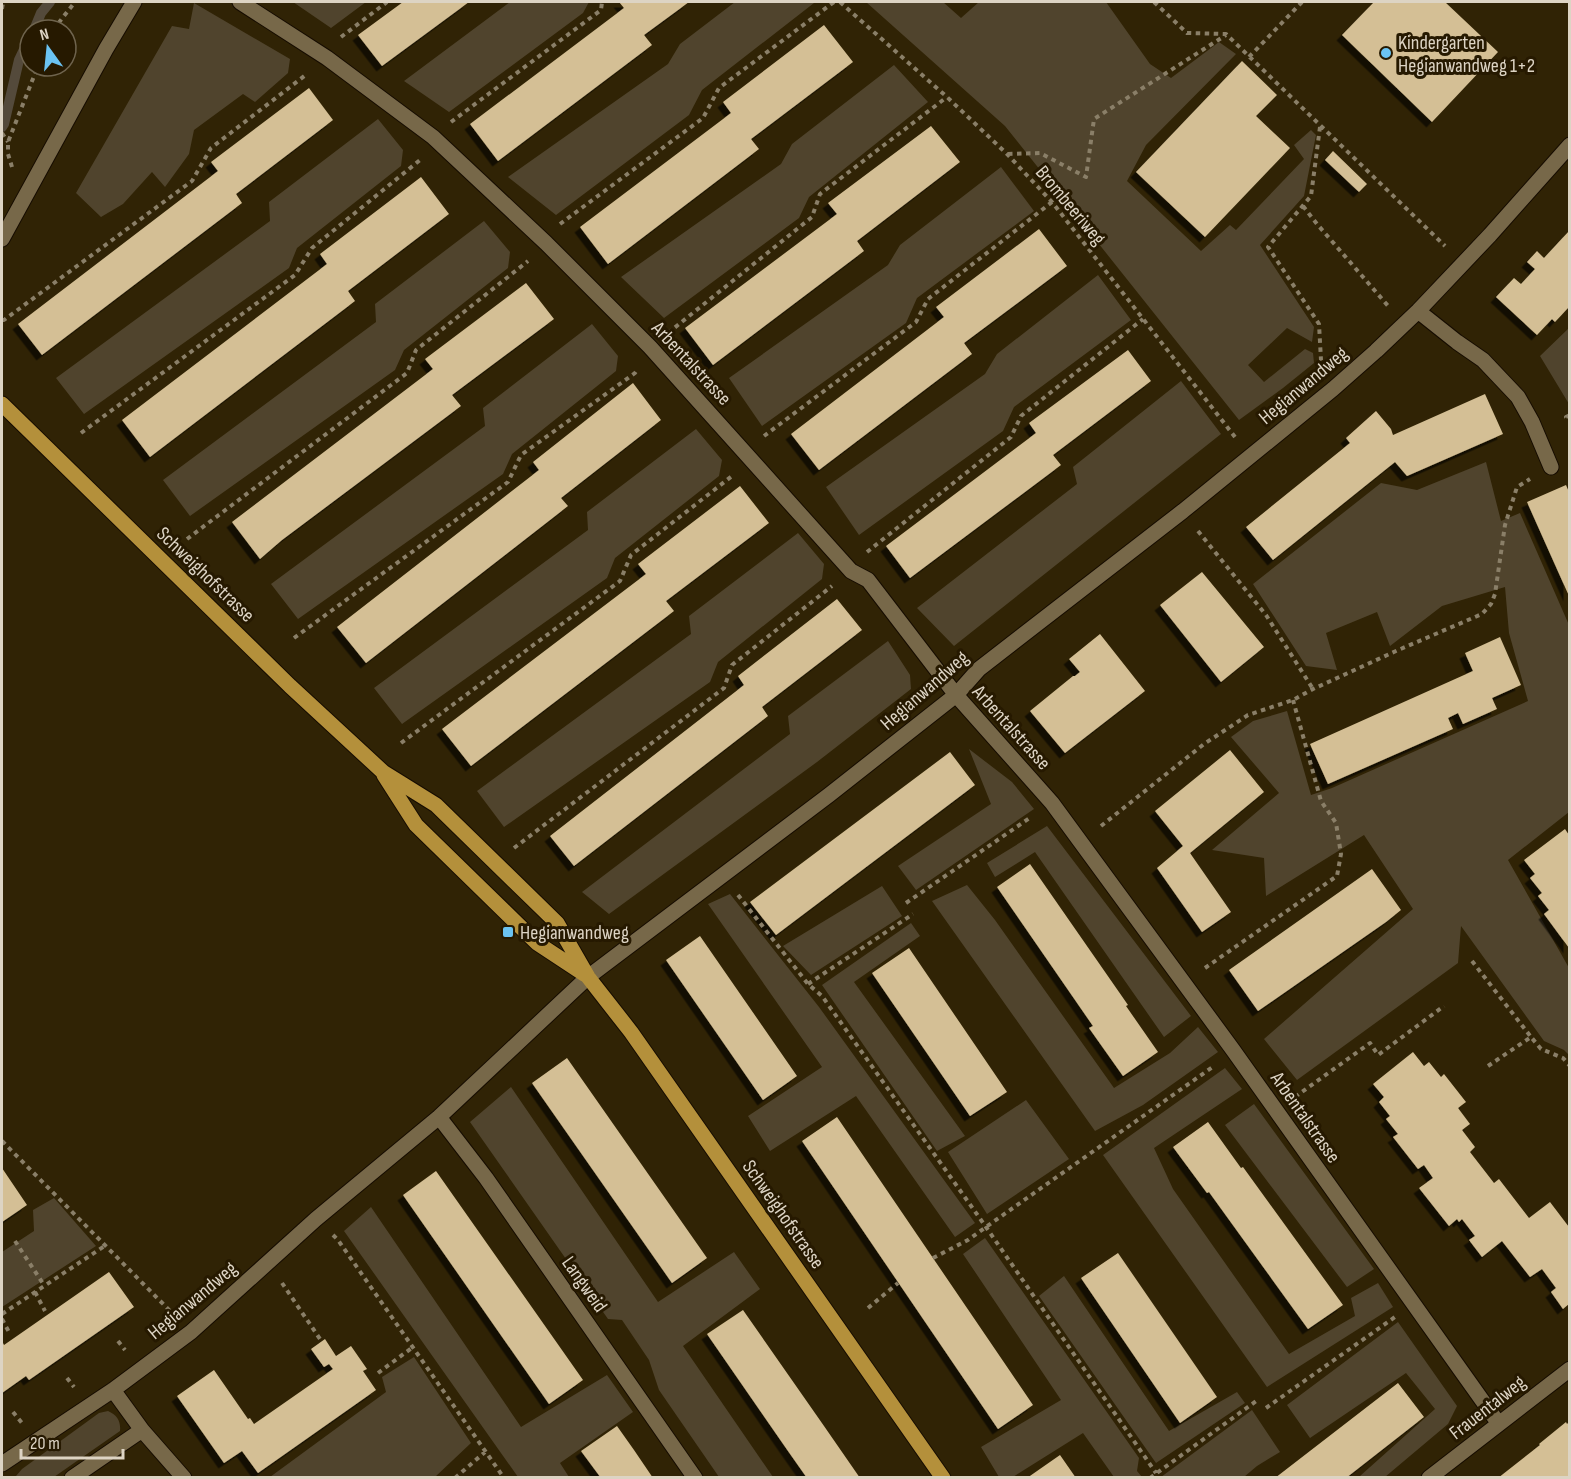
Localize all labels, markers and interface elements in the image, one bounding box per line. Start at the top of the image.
north arrow [18,18,78,78]
text: N [38,25,51,45]
place label: Kindergarten Hegianwandweg 1+2 [1398,31,1535,78]
marker: Kindergarten Hegianwandweg 1+2 [1379,46,1393,60]
street label: Brombeeriweg [1030,161,1110,250]
street label: Arbentalstrasse [646,316,736,411]
street label: Hegianwandweg [1254,342,1353,430]
street label: Schweighofstrasse [151,522,259,628]
street label: Hegianwandweg [876,646,974,736]
street label: Arbentalstrasse [966,680,1056,775]
place label: Hegianwandweg [520,921,629,945]
marker: Hegianwandweg [501,925,515,939]
street label: Arbentalstrasse [1264,1067,1345,1168]
street label: Schweighofstrasse [737,1156,829,1274]
street label: Langweid [556,1252,612,1317]
street label: Hegianwandweg [143,1257,242,1345]
street label: Frauentalweg [1445,1371,1531,1445]
scale bar [21,1422,123,1460]
text: 20 m [30,1433,60,1454]

